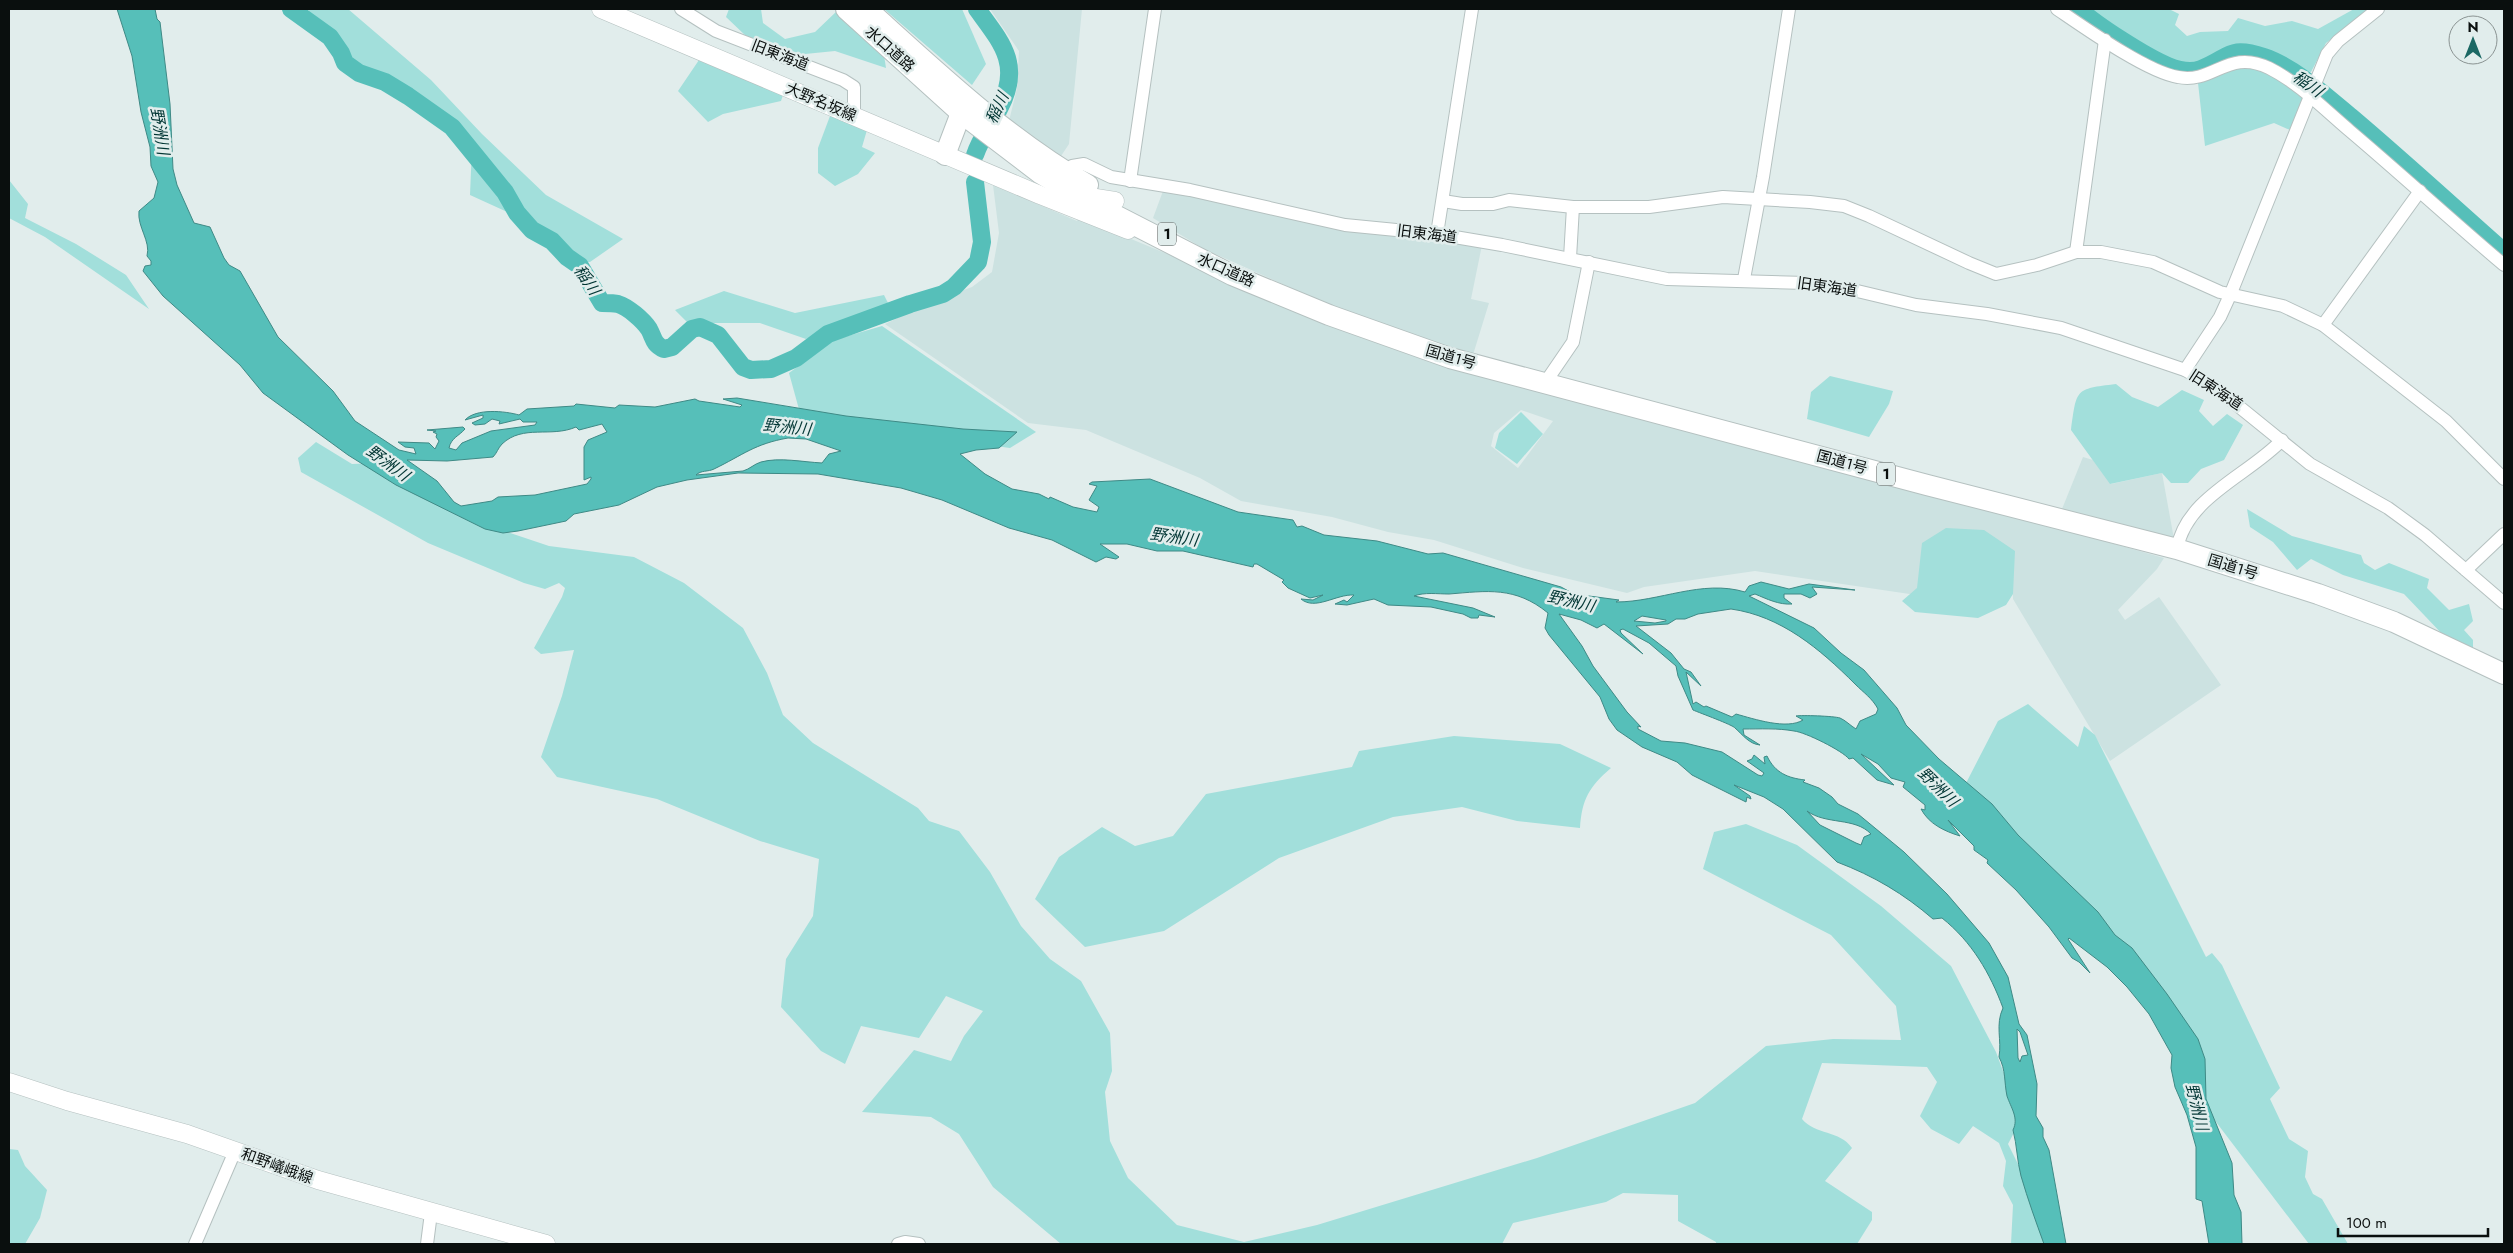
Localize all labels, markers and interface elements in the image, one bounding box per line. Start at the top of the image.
north arrow [2448,15,2498,65]
text: N [2467,17,2479,37]
street label: 水口道路 [860,21,920,77]
street label: 旧東海道 [748,34,812,76]
water label: 稲川 [2288,65,2329,104]
street label: 大野名坂線 [782,77,860,127]
water label: 稲川 [980,87,1015,127]
water label: 野洲川 [145,105,175,158]
street label: 旧東海道 [1396,219,1458,249]
road number: 1 [1158,222,1176,245]
street label: 水口道路 [1194,248,1258,292]
water label: 稲川 [569,260,607,301]
street label: 旧東海道 [1796,272,1858,302]
street label: 国道1号 [1423,339,1479,375]
street label: 旧東海道 [2185,364,2247,416]
water label: 野洲川 [762,413,814,441]
water label: 野洲川 [362,440,416,488]
street label: 国道1号 [1814,445,1870,479]
road number: 1 [1877,462,1895,486]
water label: 野洲川 [1149,522,1201,552]
street label: 国道1号 [2205,549,2261,585]
water label: 野洲川 [1545,584,1599,618]
water label: 野洲川 [1913,762,1965,813]
water label: 野洲川 [2180,1081,2214,1135]
street label: 和野嶬峨線 [238,1143,316,1189]
scale bar [2338,1206,2488,1238]
text: 100 m [2346,1212,2387,1234]

